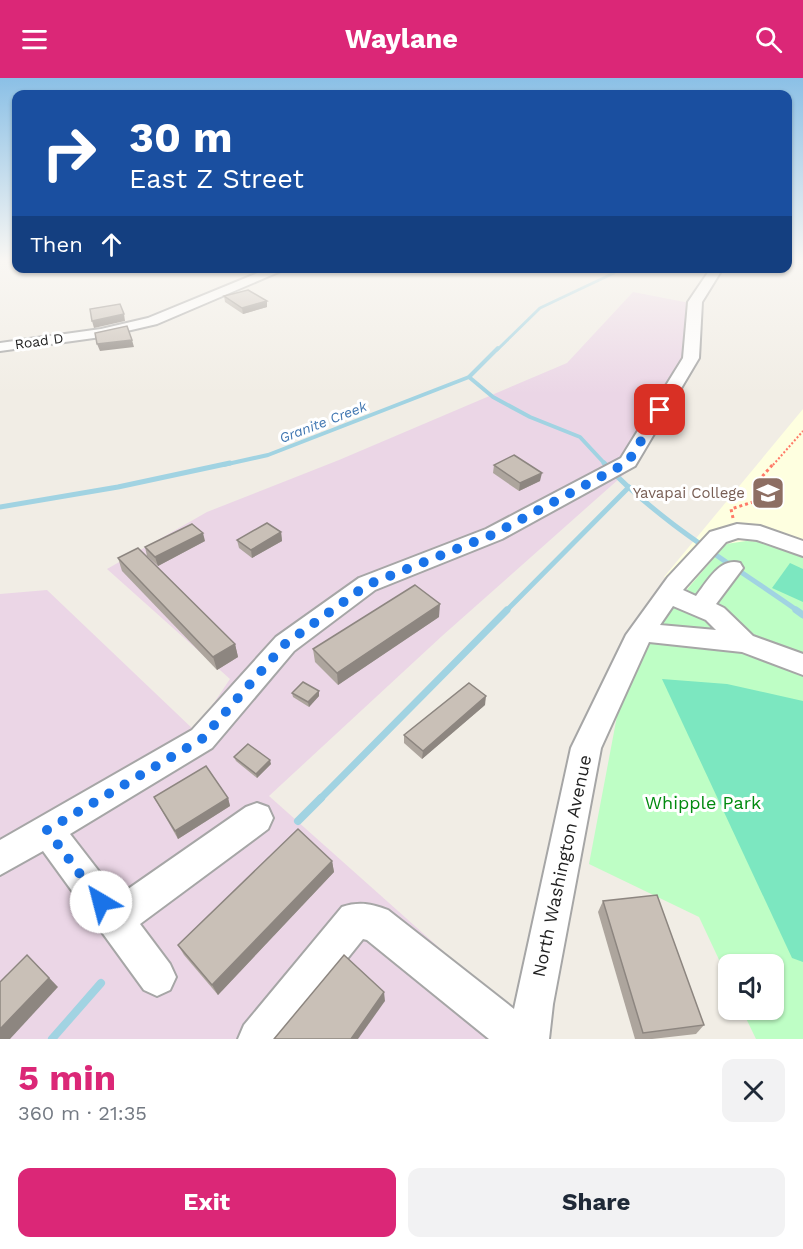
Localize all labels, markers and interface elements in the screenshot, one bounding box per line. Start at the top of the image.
icon: menu [18,23,51,56]
text: Waylane [345,23,458,55]
icon: search [752,23,785,56]
text: 30 m [129,113,233,162]
icon: right [30,114,108,192]
text: East Z Street [129,163,304,195]
icon: ahead [95,228,128,261]
text: Then [30,232,83,257]
street label: Road D [14,330,64,352]
pin [634,384,685,435]
icon: arrive [643,393,676,426]
water label: Granite Creek [277,398,369,446]
school or university icon: Yavapai College [750,475,786,511]
place label: Yavapai College [633,484,745,502]
street label: North Washington Avenue [528,753,595,979]
park label: Whipple Park [645,792,761,813]
position arrow [69,870,133,934]
map controls [718,954,784,1020]
button: sound [718,954,784,1020]
text: 5 min [18,1057,116,1099]
button: close [722,1059,785,1122]
text: 360 m · 21:35 [18,1101,147,1125]
button: Exit [18,1168,396,1237]
button: Share [408,1168,785,1237]

